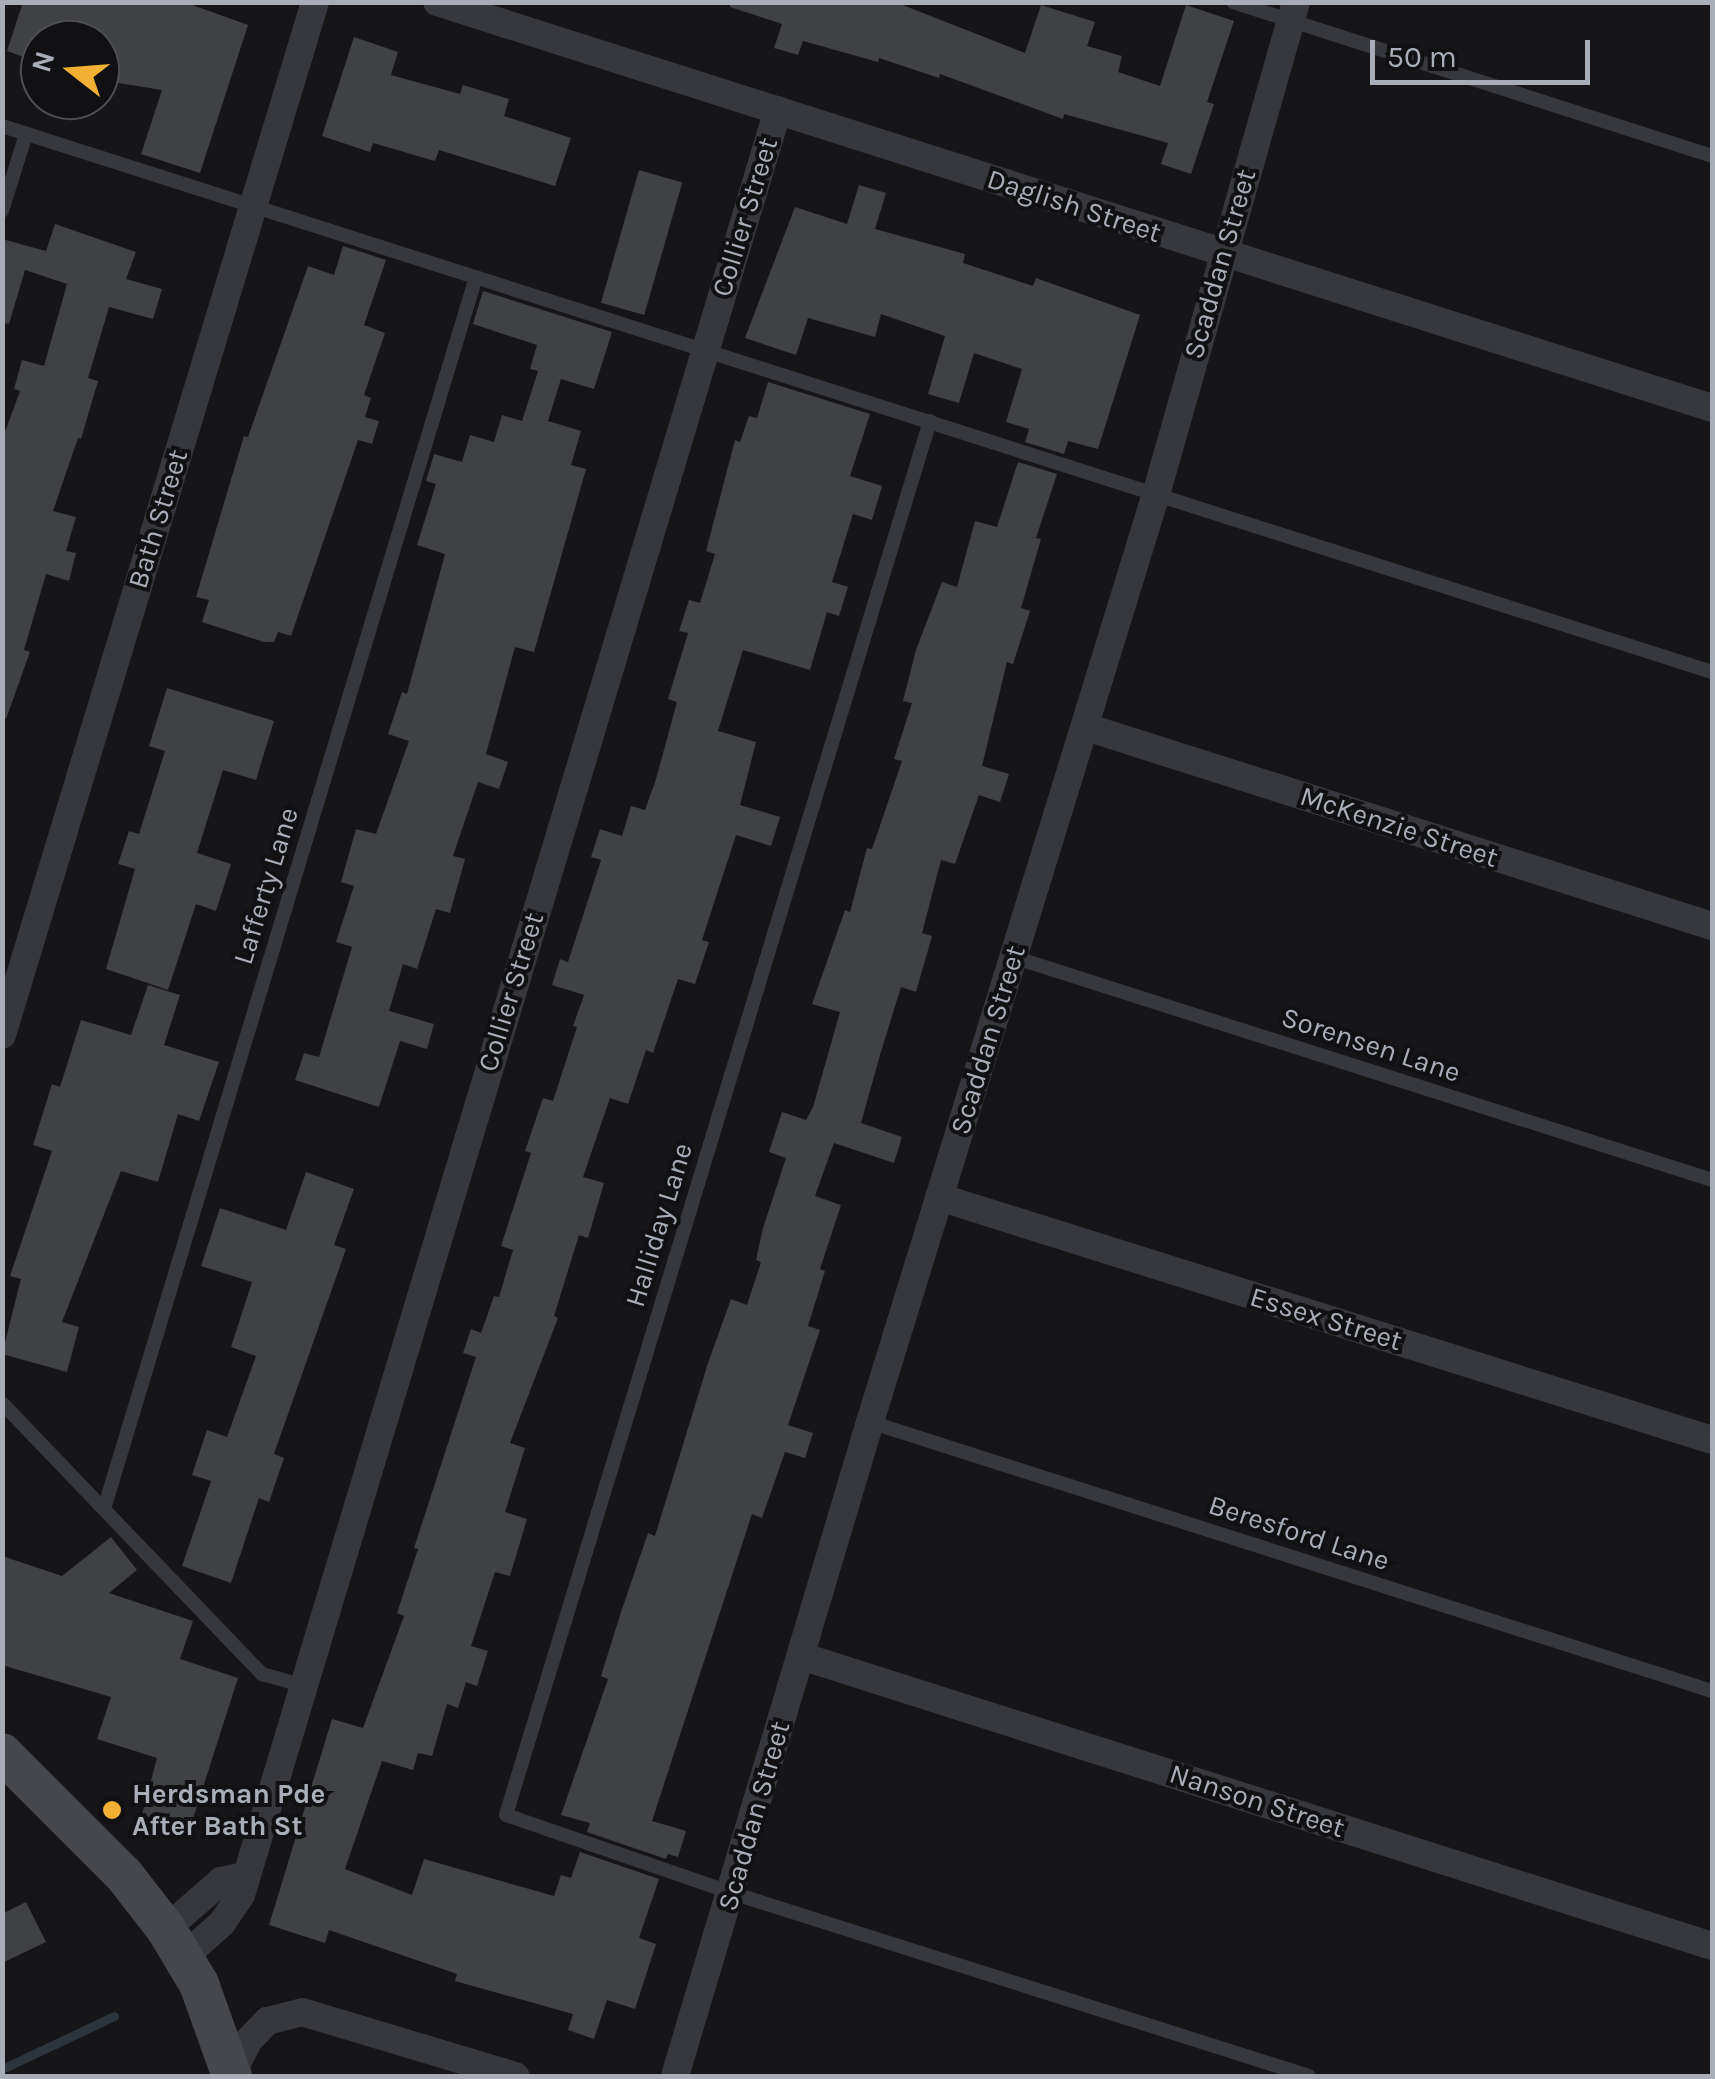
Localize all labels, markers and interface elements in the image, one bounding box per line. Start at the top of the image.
north arrow [20,20,120,120]
scale bar [1375,20,1595,82]
text: 50 m [1387,39,1457,75]
text: N [24,47,61,76]
street label: Collier Street [705,133,785,301]
street label: Daglish Street [983,162,1165,250]
street label: Scaddan Street [1177,165,1263,363]
street label: Bath Street [121,445,195,593]
street label: McKenzie Street [1296,779,1502,875]
street label: Lafferty Lane [226,804,306,968]
street label: Collier Street [471,908,551,1076]
street label: Scaddan Street [943,941,1033,1139]
street label: Sorensen Lane [1277,1000,1465,1090]
street label: Halliday Lane [618,1139,700,1311]
street label: Essex Street [1246,1280,1406,1358]
street label: Beresford Lane [1204,1488,1394,1578]
street label: Scaddan Street [711,1717,797,1915]
street label: Nanson Street [1165,1757,1349,1845]
place label: Herdsman Pde After Bath St [132,1777,325,1843]
marker: Herdsman Pde After Bath St [101,1799,123,1821]

